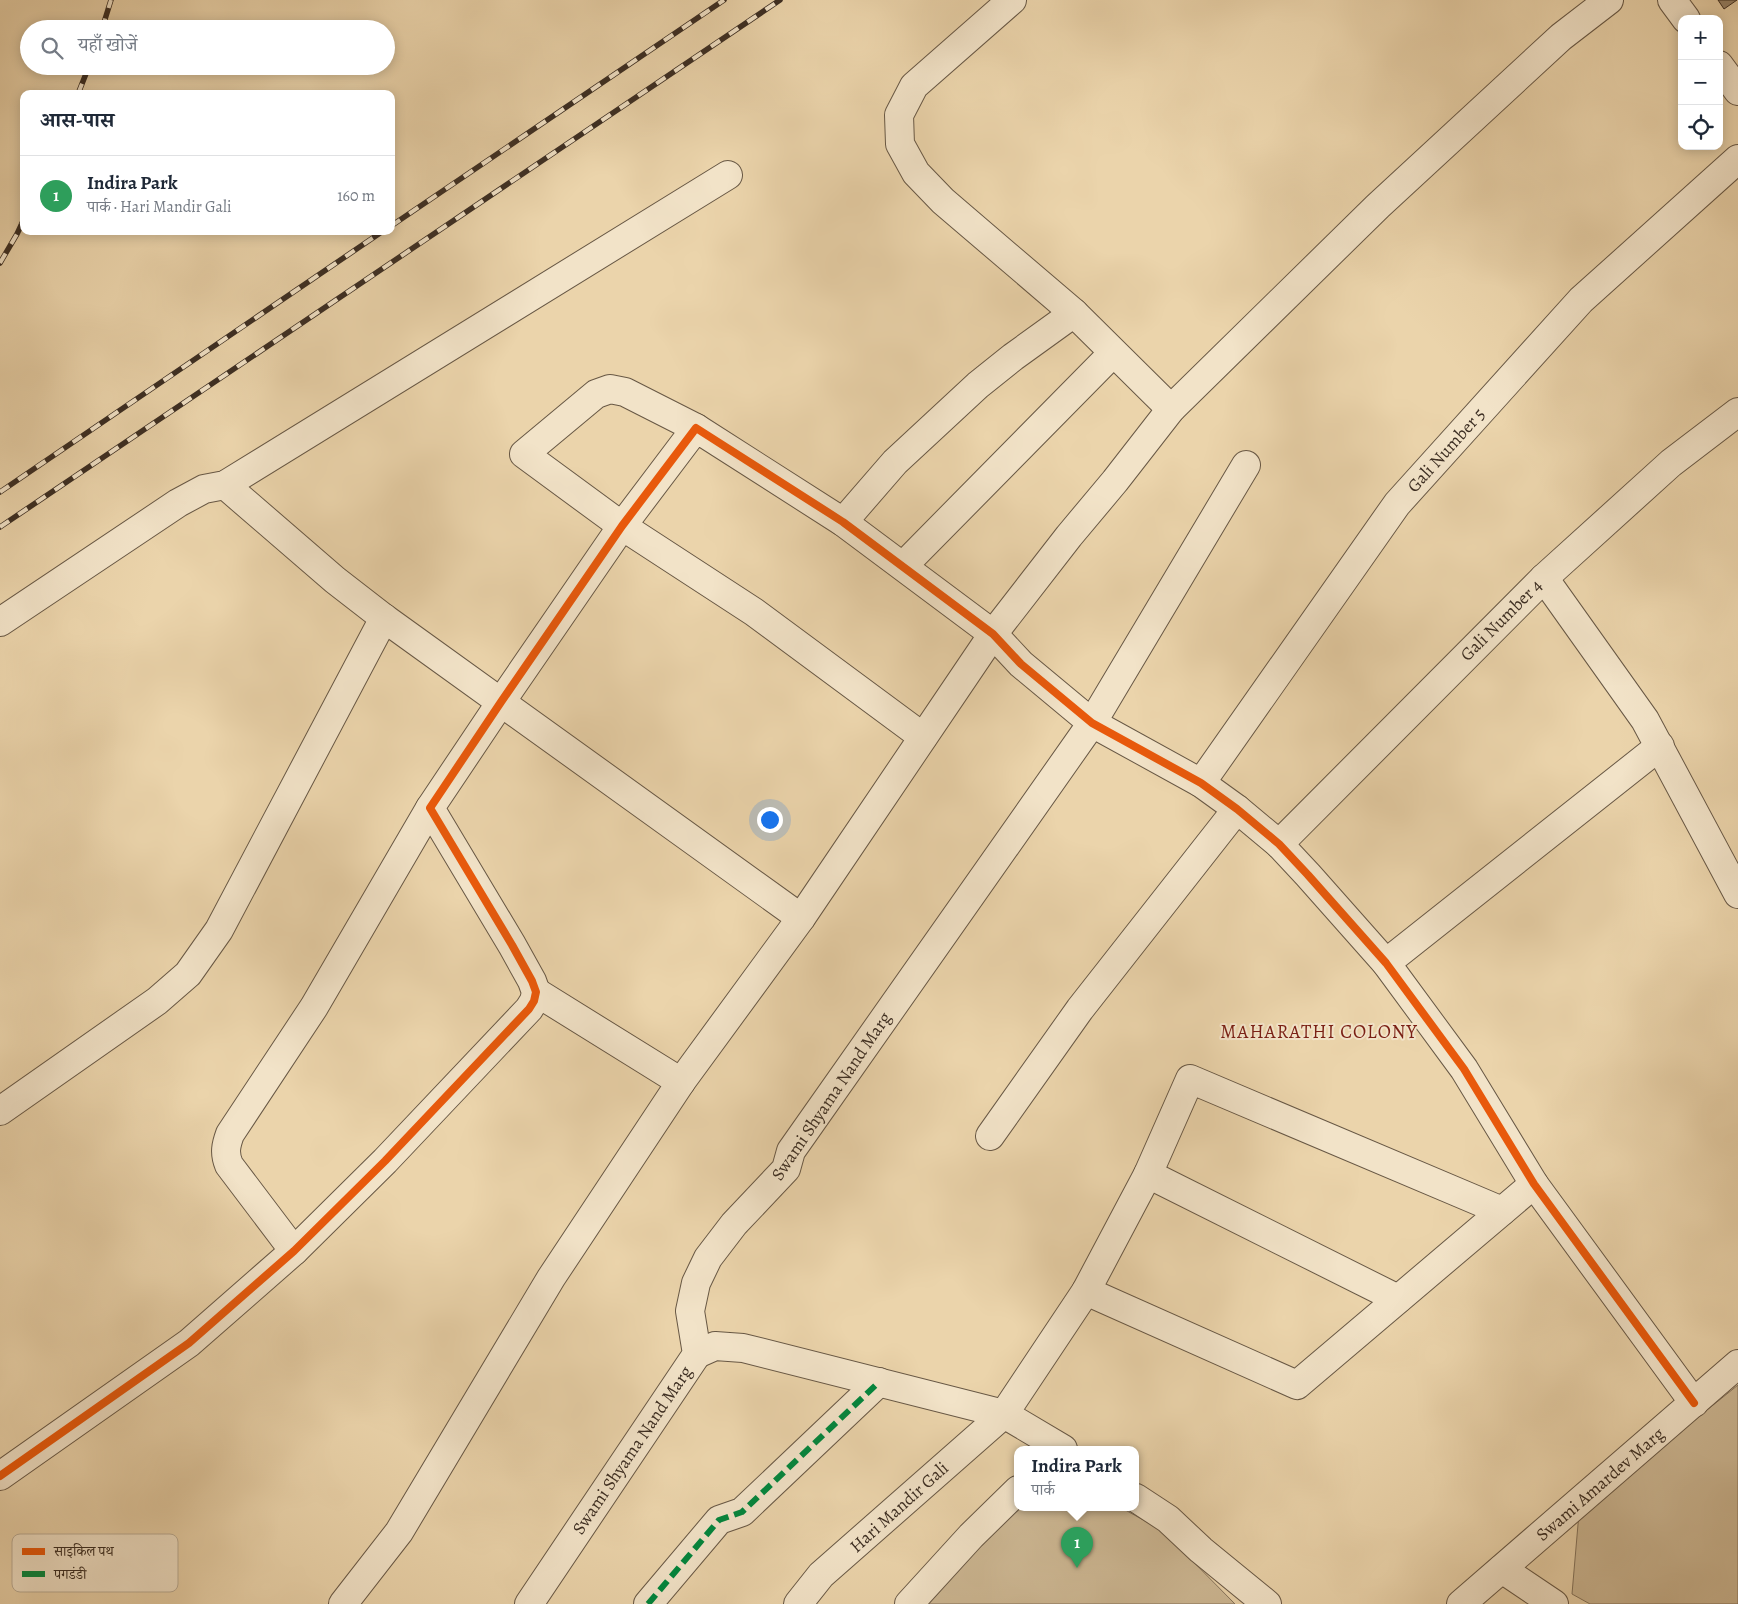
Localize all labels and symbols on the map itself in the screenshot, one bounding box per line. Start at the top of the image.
street label: Gali Number 5 [1402,402,1490,498]
street label: Gali Number 4 [1455,574,1547,666]
your location [757,807,783,833]
street label: Swami Shyama Nand Marg [765,1007,897,1185]
district label: MAHARATHI COLONY [1220,1019,1418,1045]
street label: Swami Shyama Nand Marg [566,1361,698,1539]
street label: Swami Amardev Marg [1531,1422,1669,1546]
street label: Hari Mandir Gali [844,1456,954,1558]
pin: 1 [1061,1527,1093,1568]
legend [12,1534,178,1592]
text: साइकिल पथ [53,1542,115,1561]
text: पगडंडी [53,1565,87,1584]

